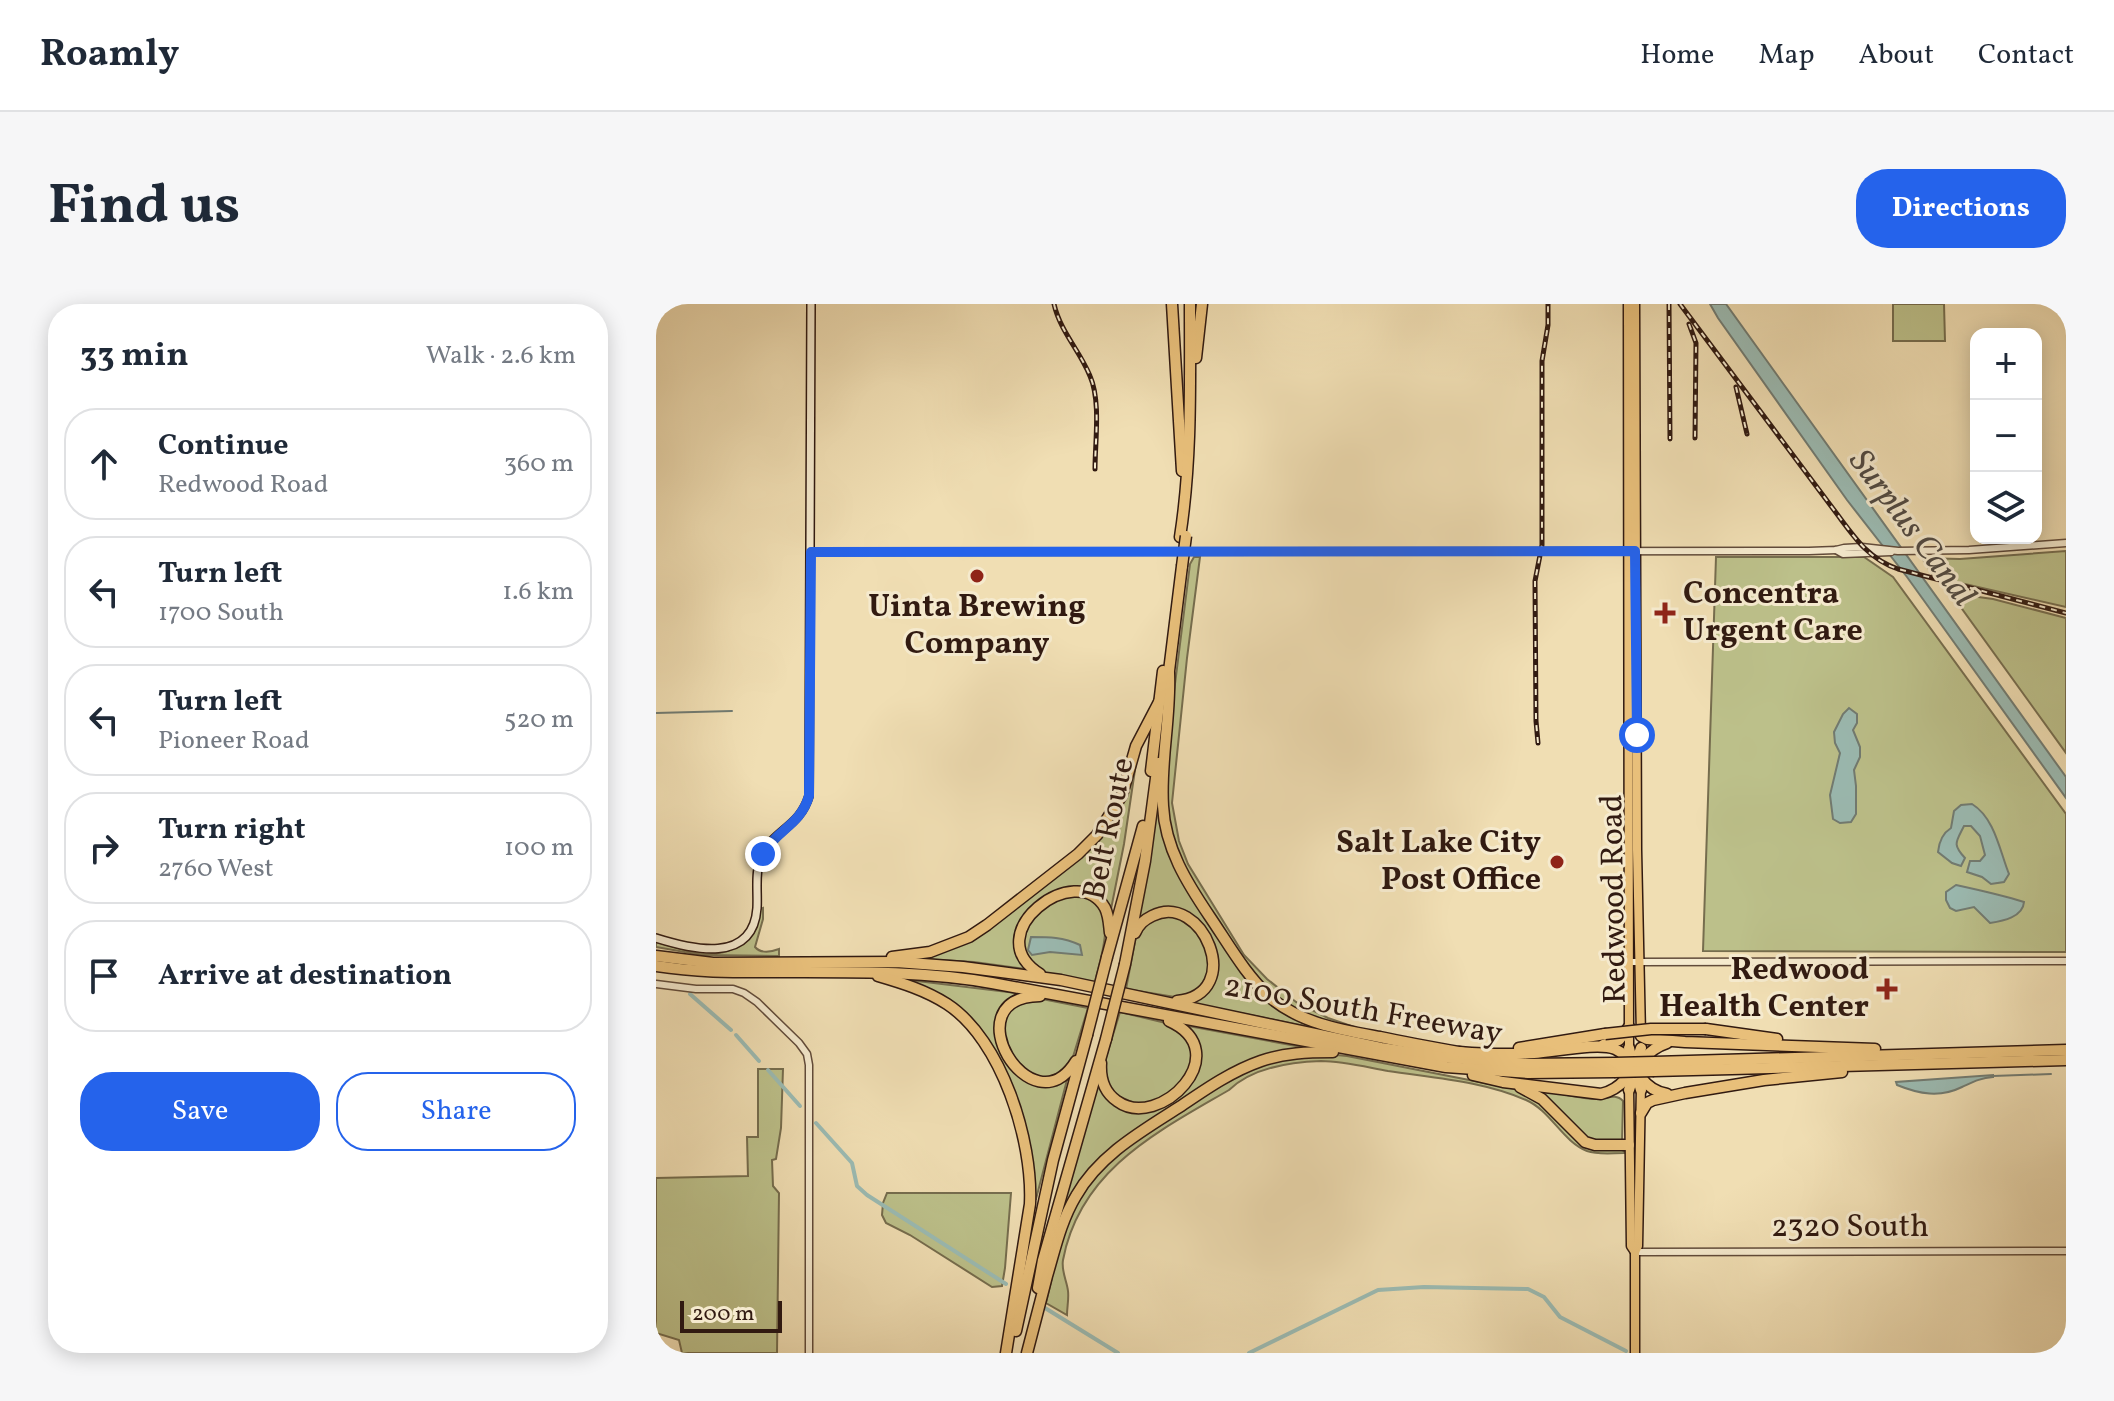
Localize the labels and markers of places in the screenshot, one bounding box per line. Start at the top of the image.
marker: Uinta Brewing Company [968,567,986,585]
place label: Concentra Urgent Care [1683,573,1863,654]
place label: Uinta Brewing Company [868,586,1086,667]
marker: Concentra Urgent Care [1654,602,1676,624]
place label: Salt Lake City Post Office [1336,822,1541,903]
marker: Salt Lake City Post Office [1548,853,1566,871]
place label: Redwood Health Center [1659,949,1869,1030]
marker: Redwood Health Center [1876,978,1898,1000]

